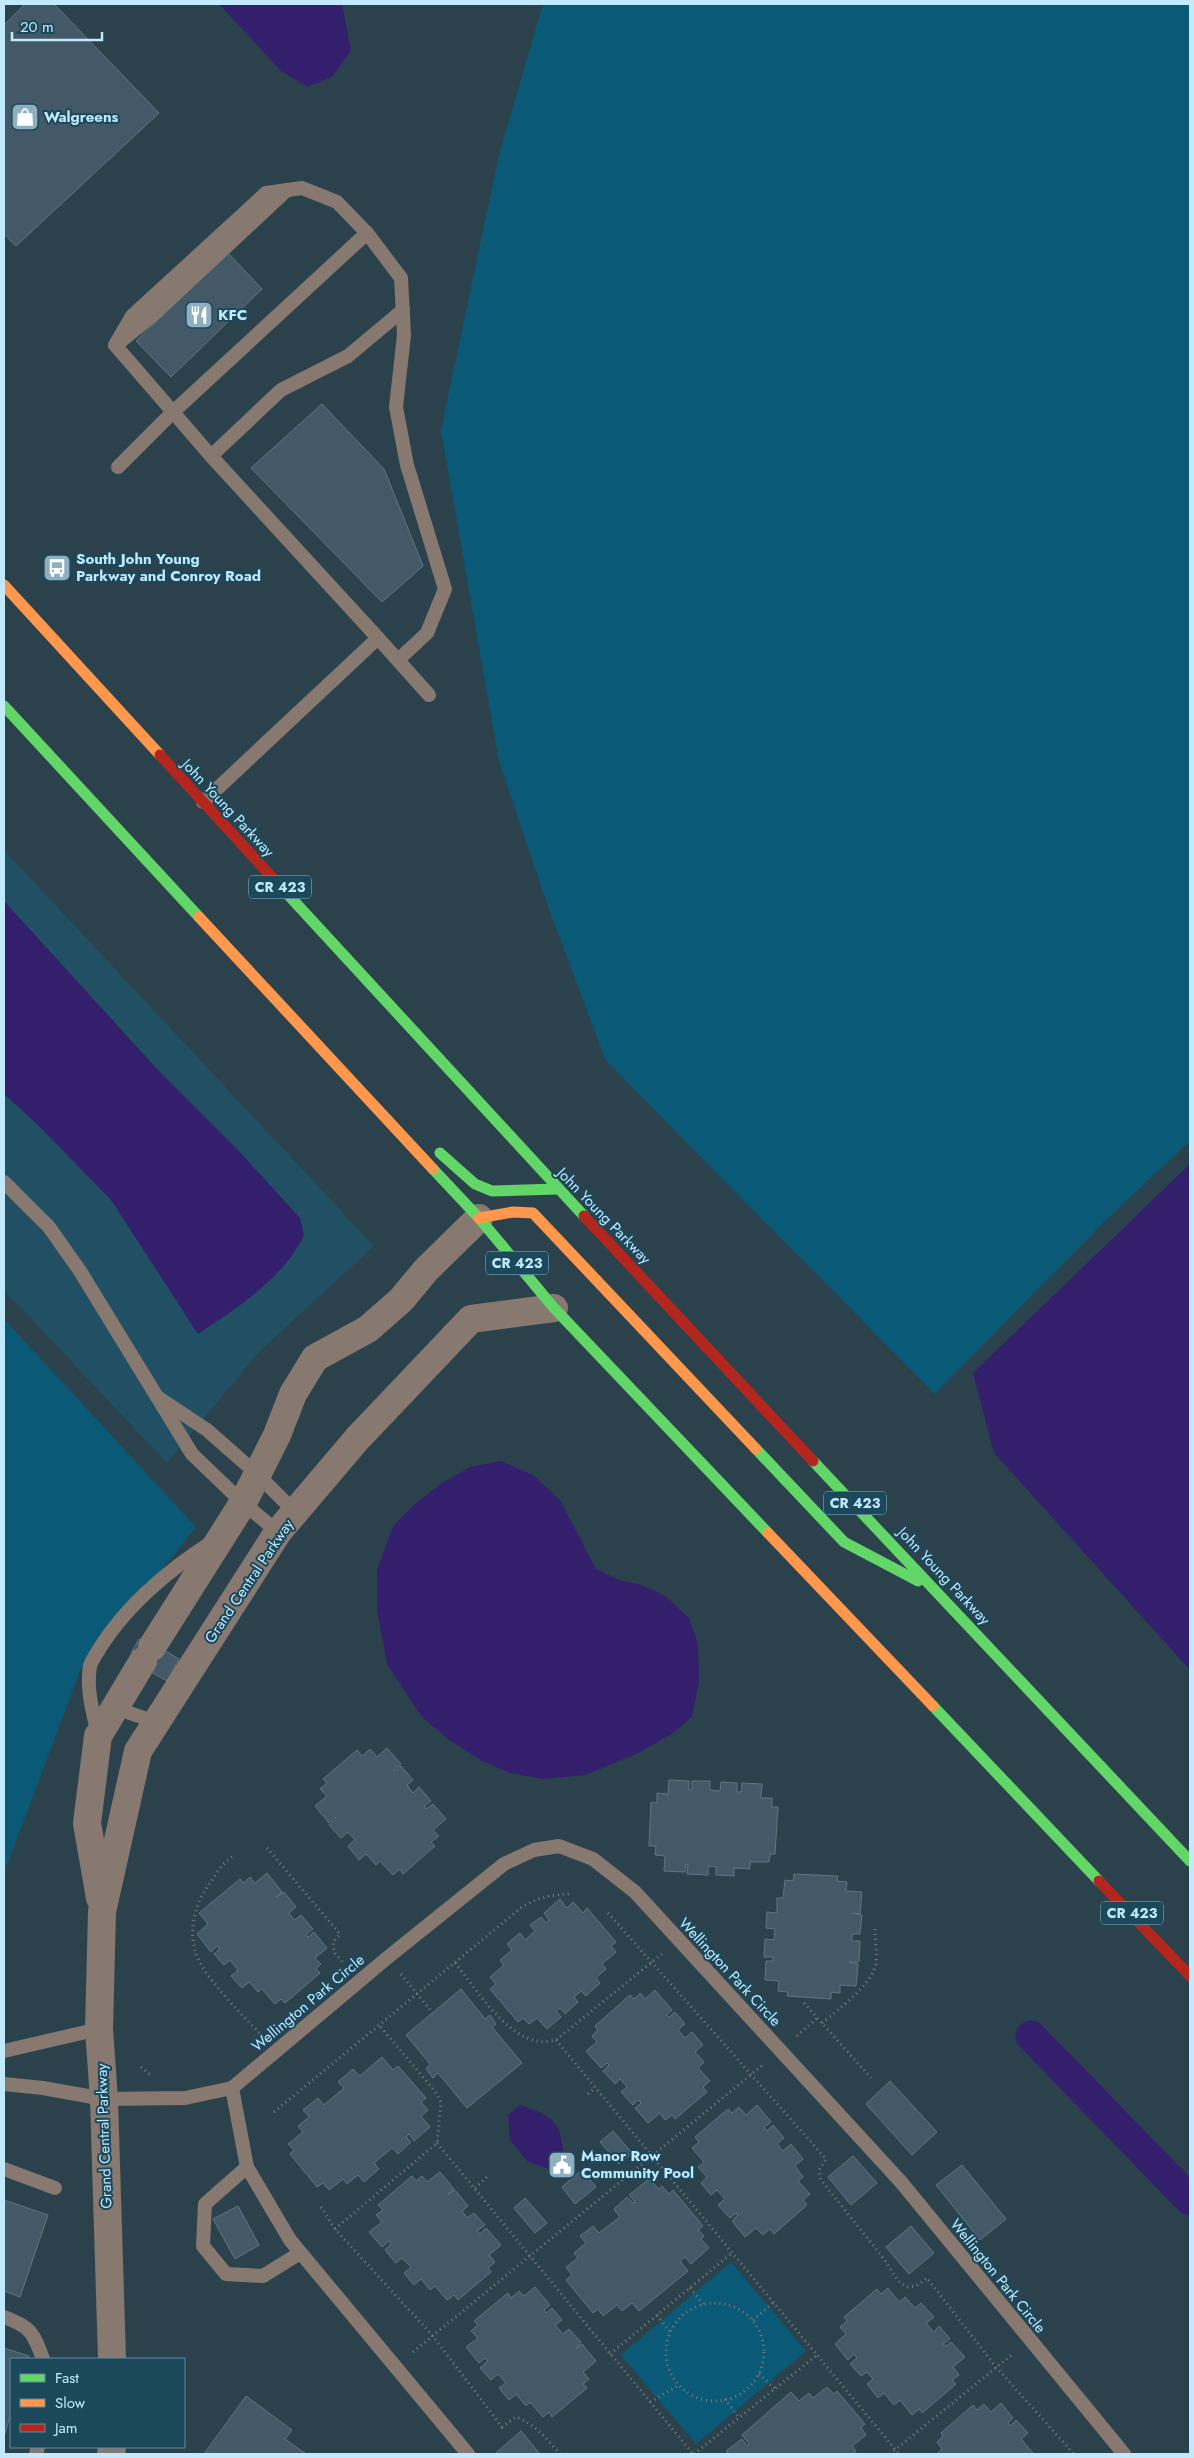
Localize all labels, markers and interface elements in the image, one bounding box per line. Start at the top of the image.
scale bar [12,10,102,42]
text: 20 m [20,16,54,38]
shop icon: Walgreens [10,102,40,132]
place label: Walgreens [44,106,119,128]
restaurant icon: KFC [184,300,214,330]
place label: KFC [218,304,247,326]
place label: South John Young Parkway and Conroy Road [76,548,261,587]
bus stop icon: South John Young Parkway and Conroy Road [42,553,72,583]
street label: John Young Parkway [175,753,280,862]
road number: CR 423 [249,876,311,899]
street label: John Young Parkway [551,1161,656,1270]
road number: CR 423 [486,1252,548,1274]
road number: CR 423 [824,1492,886,1515]
street label: Grand Central Parkway [199,1514,299,1648]
street label: John Young Parkway [891,1521,996,1630]
road number: CR 423 [1101,1902,1163,1925]
street label: Wellington Park Circle [674,1913,786,2031]
street label: Wellington Park Circle [247,1949,369,2057]
street label: Grand Central Parkway [90,2062,118,2209]
place label: Manor Row Community Pool [581,2145,694,2184]
public building icon: Manor Row Community Pool [547,2150,577,2180]
street label: Wellington Park Circle [945,2214,1051,2338]
legend [10,2358,185,2448]
text: Fast [55,2367,79,2389]
text: Slow [55,2392,86,2414]
text: Jam [53,2417,78,2439]

